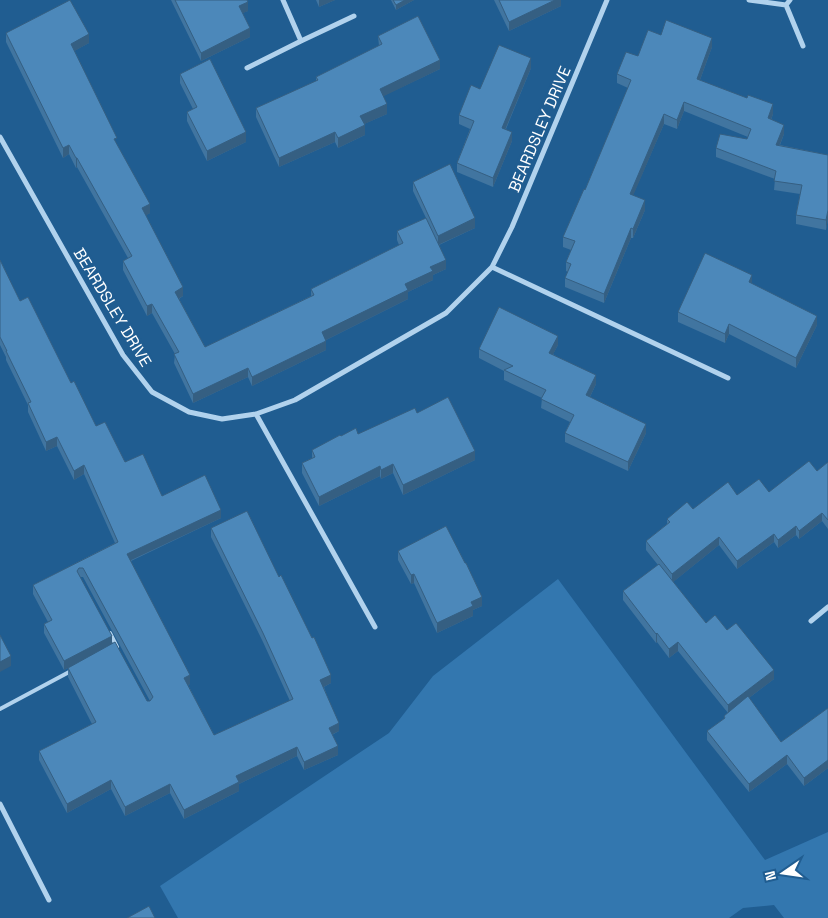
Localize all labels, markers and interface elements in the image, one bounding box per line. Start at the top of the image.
street label: BEARDSLEY DRIVE [503,63,576,195]
street label: BEARDSLEY DRIVE [69,244,156,371]
north arrow [758,848,808,898]
text: N [761,869,780,883]

